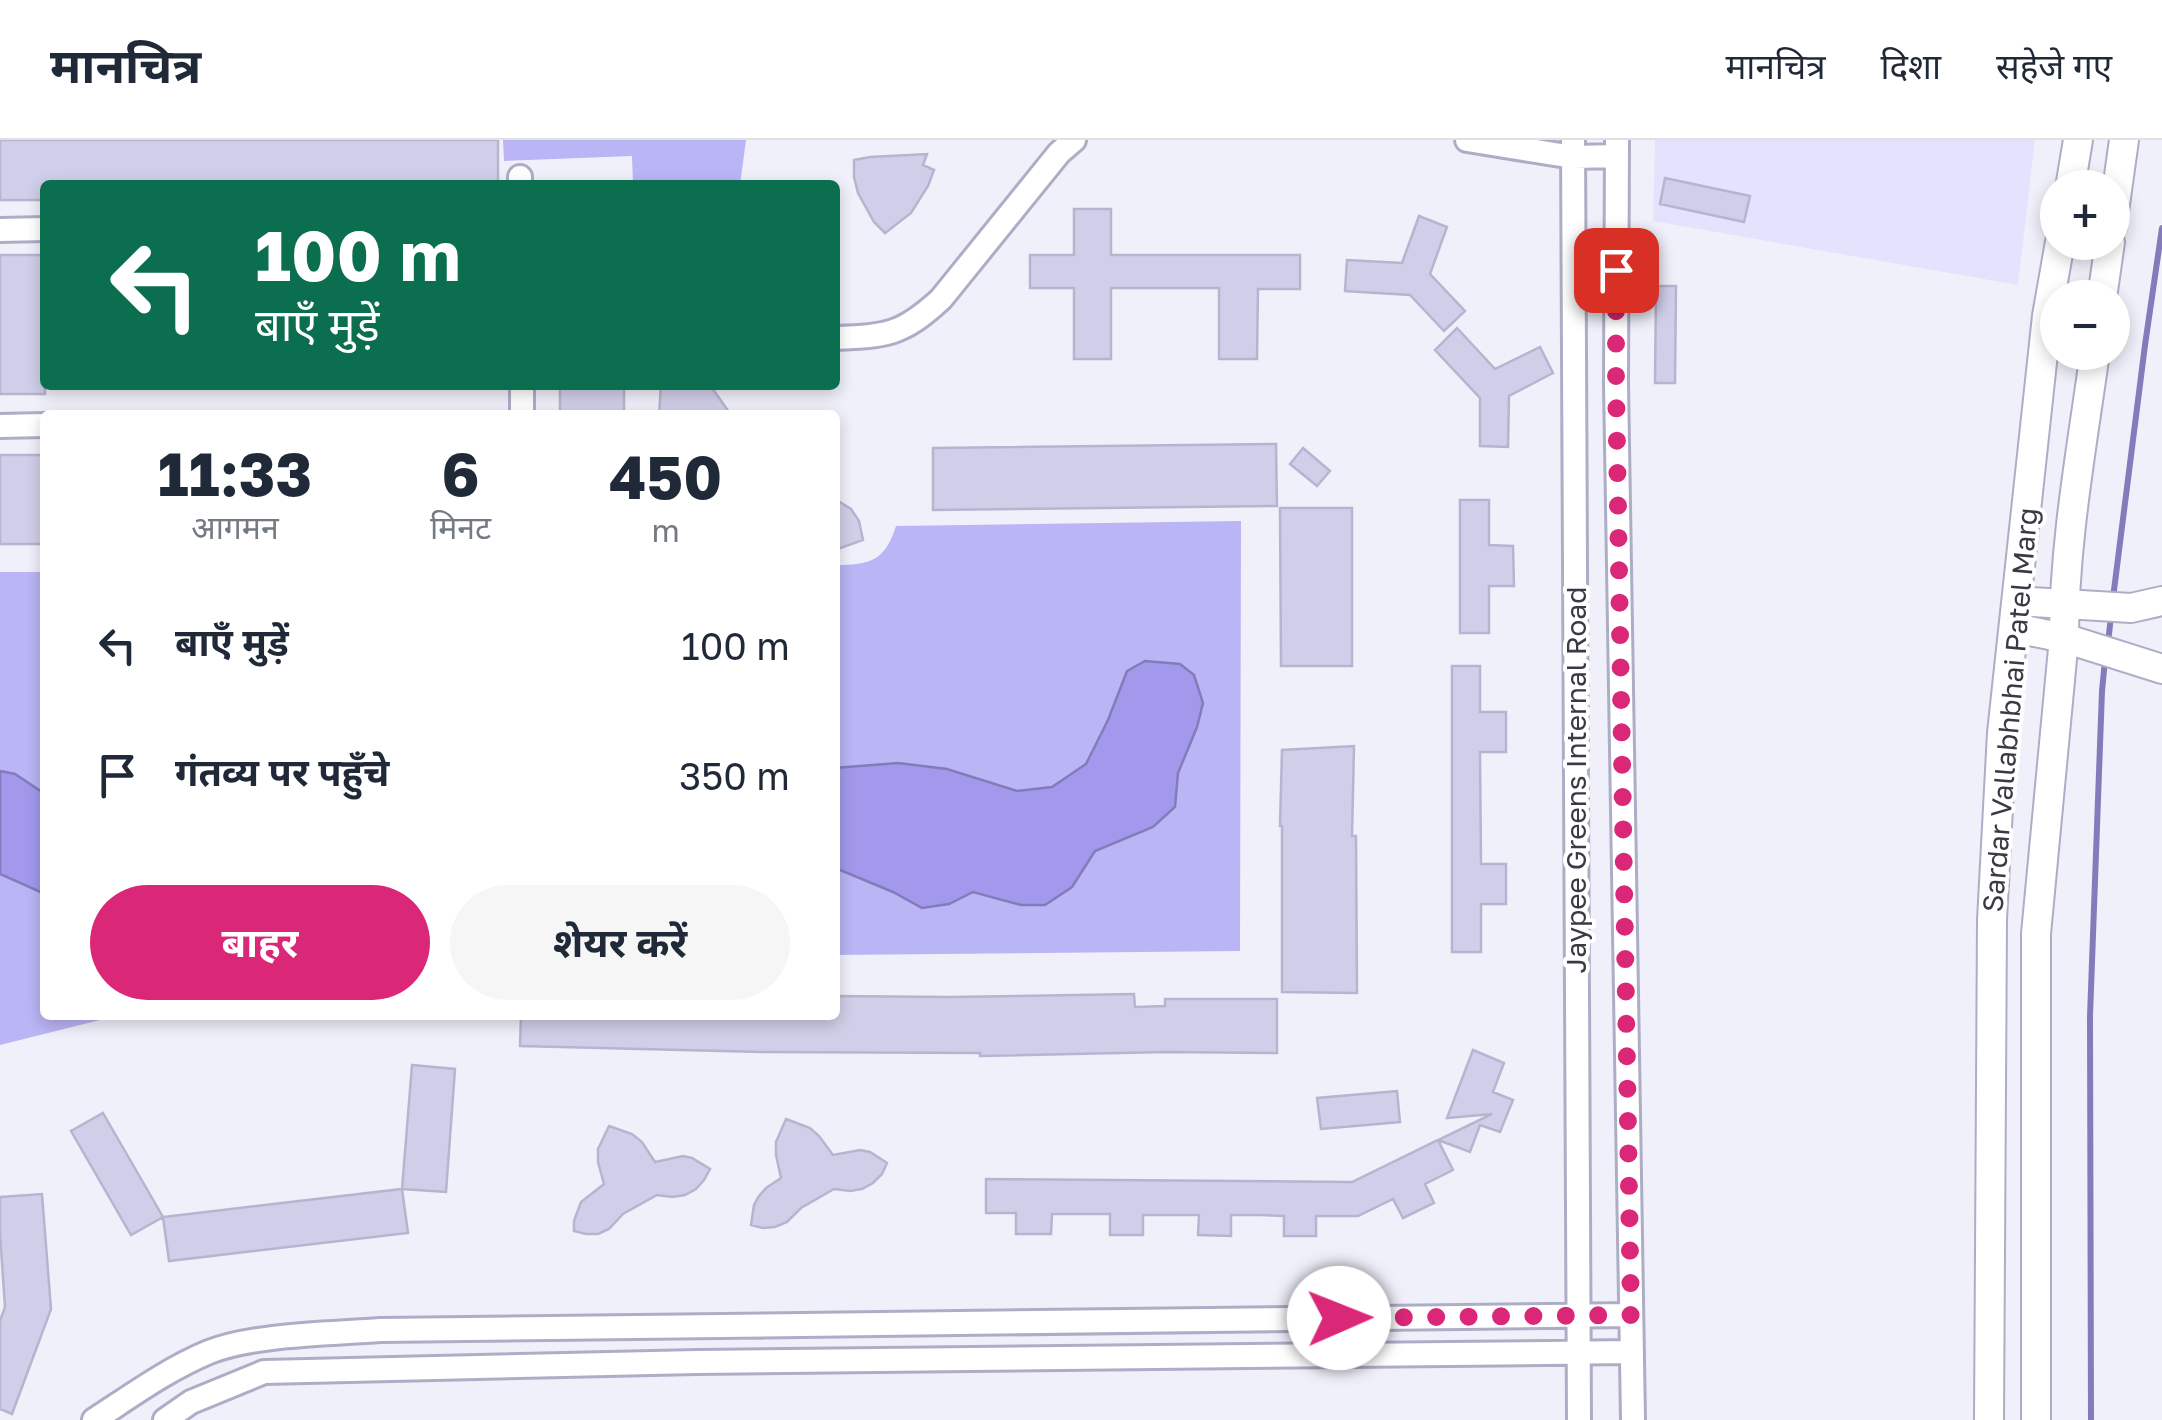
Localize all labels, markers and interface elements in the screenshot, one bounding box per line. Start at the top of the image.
text: मानचित्र [50,36,201,94]
text: मानचित्र [1725,45,1825,87]
text: दिशा [1880,45,1941,87]
text: सहेजे गए [1996,45,2112,87]
map controls [2040,170,2130,370]
button: + [2040,170,2130,260]
text: 100 m [255,212,461,296]
icon: left [90,220,220,350]
pin [1574,228,1659,313]
icon: arrive [1589,243,1644,298]
button: − [2040,280,2130,370]
text: बाएँ मुड़ें [255,297,379,351]
text: 11:33 [158,437,312,509]
text: 6 [441,437,480,509]
text: 450 [609,440,722,512]
street label: Sardar Vallabhbhai Patel Marg [1975,506,2044,914]
text: आगमन [191,508,279,546]
text: मिनट [430,508,491,546]
text: m [651,511,680,549]
street label: Jaypee Greens Internal Road [1559,587,1592,973]
icon: left [90,618,145,673]
text: बाएँ मुड़ें [175,619,289,664]
text: 100 m [681,623,790,668]
icon: arrive [90,748,145,803]
text: गंतव्य पर पहुँचे [175,749,389,794]
text: 350 m [679,753,790,798]
button: बाहर [90,885,430,1000]
button: शेयर करें [450,885,790,1000]
position arrow [1287,1266,1391,1370]

